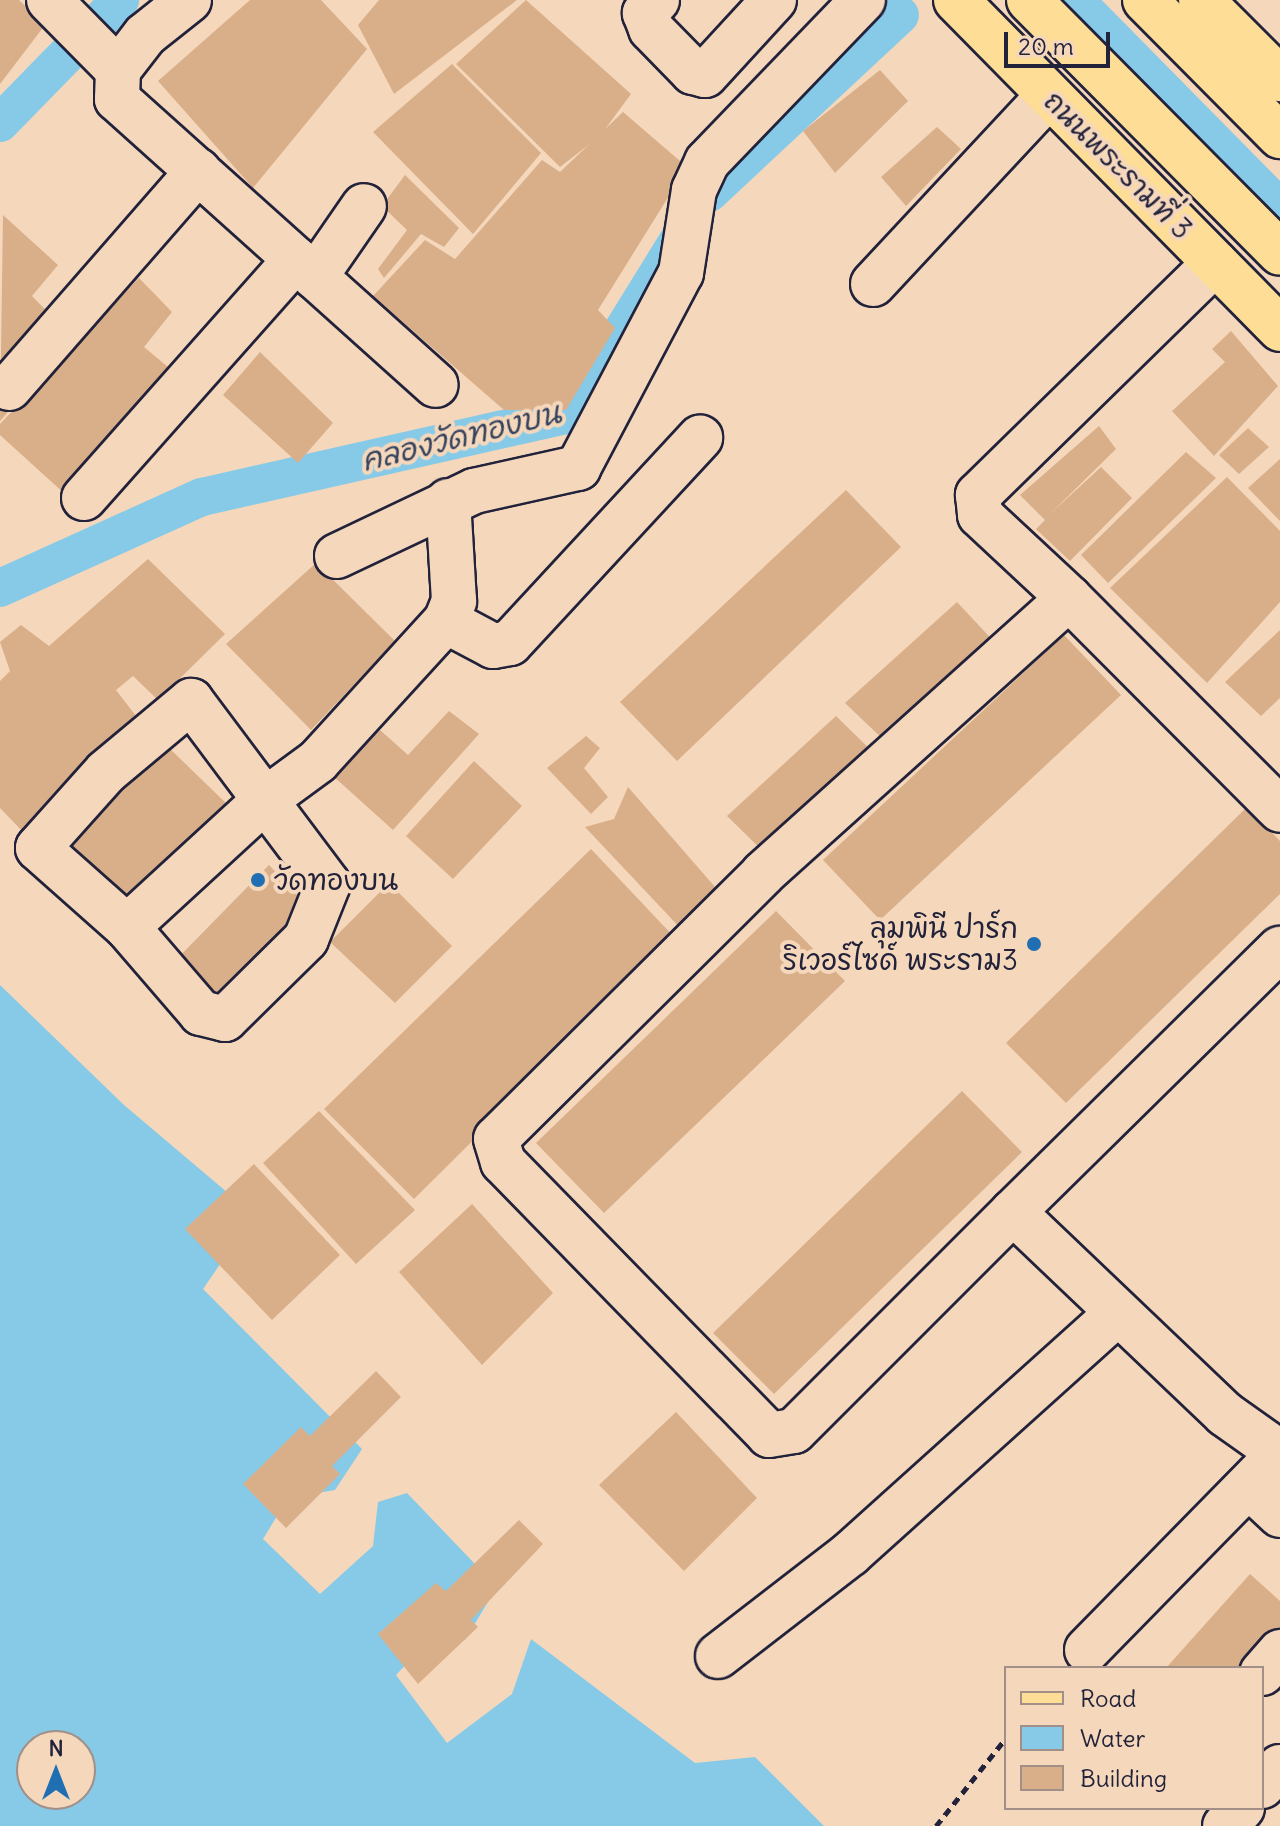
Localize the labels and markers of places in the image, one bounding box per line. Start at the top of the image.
place label: วัดทองบน [274,863,398,897]
marker: วัดทองบน [249,871,267,889]
place label: ลุมพินี ปาร์ก ริเวอร์ไซด์ พระราม3 [783,911,1018,977]
marker: ลุมพินี ปาร์ก ริเวอร์ไซด์ พระราม3 [1025,935,1043,953]

